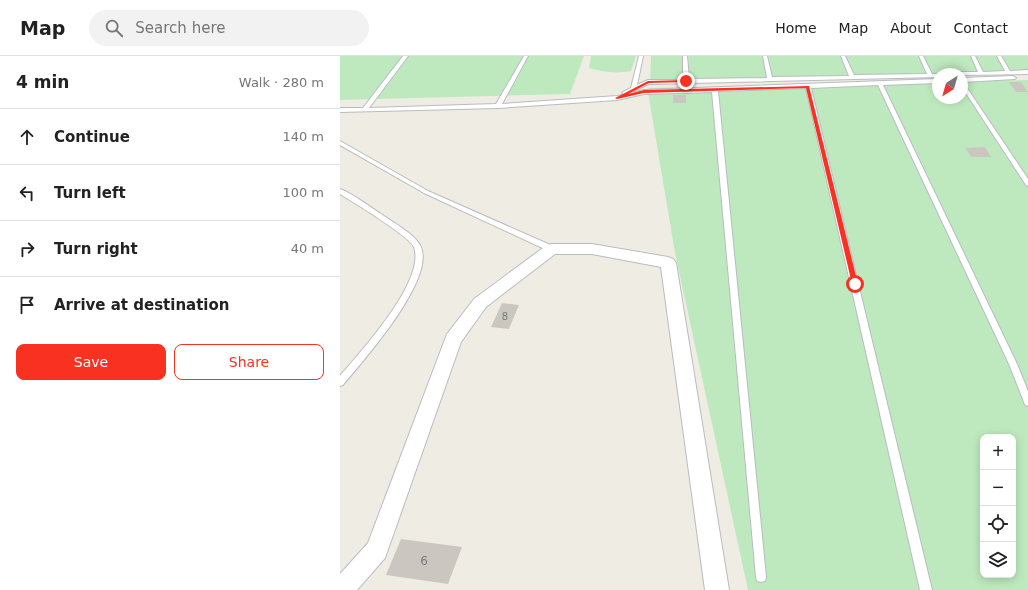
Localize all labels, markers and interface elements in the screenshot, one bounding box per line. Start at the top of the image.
search box [89,10,369,46]
text: Map [20,17,65,39]
icon: search [103,17,125,39]
text: Search here [135,19,225,37]
text: Home [775,20,817,36]
text: Map [839,20,868,36]
text: About [890,20,932,36]
text: Contact [954,20,1008,36]
north arrow [932,68,968,104]
text: 4 min [16,72,69,92]
route end [677,72,695,90]
text: Walk · 280 m [239,75,324,90]
icon: ahead [16,126,38,148]
text: Continue [54,128,130,146]
text: 140 m [282,129,324,144]
icon: left [16,182,38,204]
text: Turn left [54,184,126,202]
text: 100 m [282,185,324,200]
icon: right [16,238,38,260]
text: Turn right [54,240,138,258]
text: 40 m [291,241,324,256]
route start [846,275,864,293]
icon: arrive [16,294,38,316]
text: Arrive at destination [54,296,229,314]
house number: 8 [502,311,508,322]
button: Save [16,344,166,380]
button: Share [174,344,324,380]
map controls [980,434,1016,578]
button: + [980,434,1016,470]
button: − [980,470,1016,506]
button: locate [980,506,1016,542]
button: layers [980,542,1016,578]
house number: 6 [420,554,428,568]

